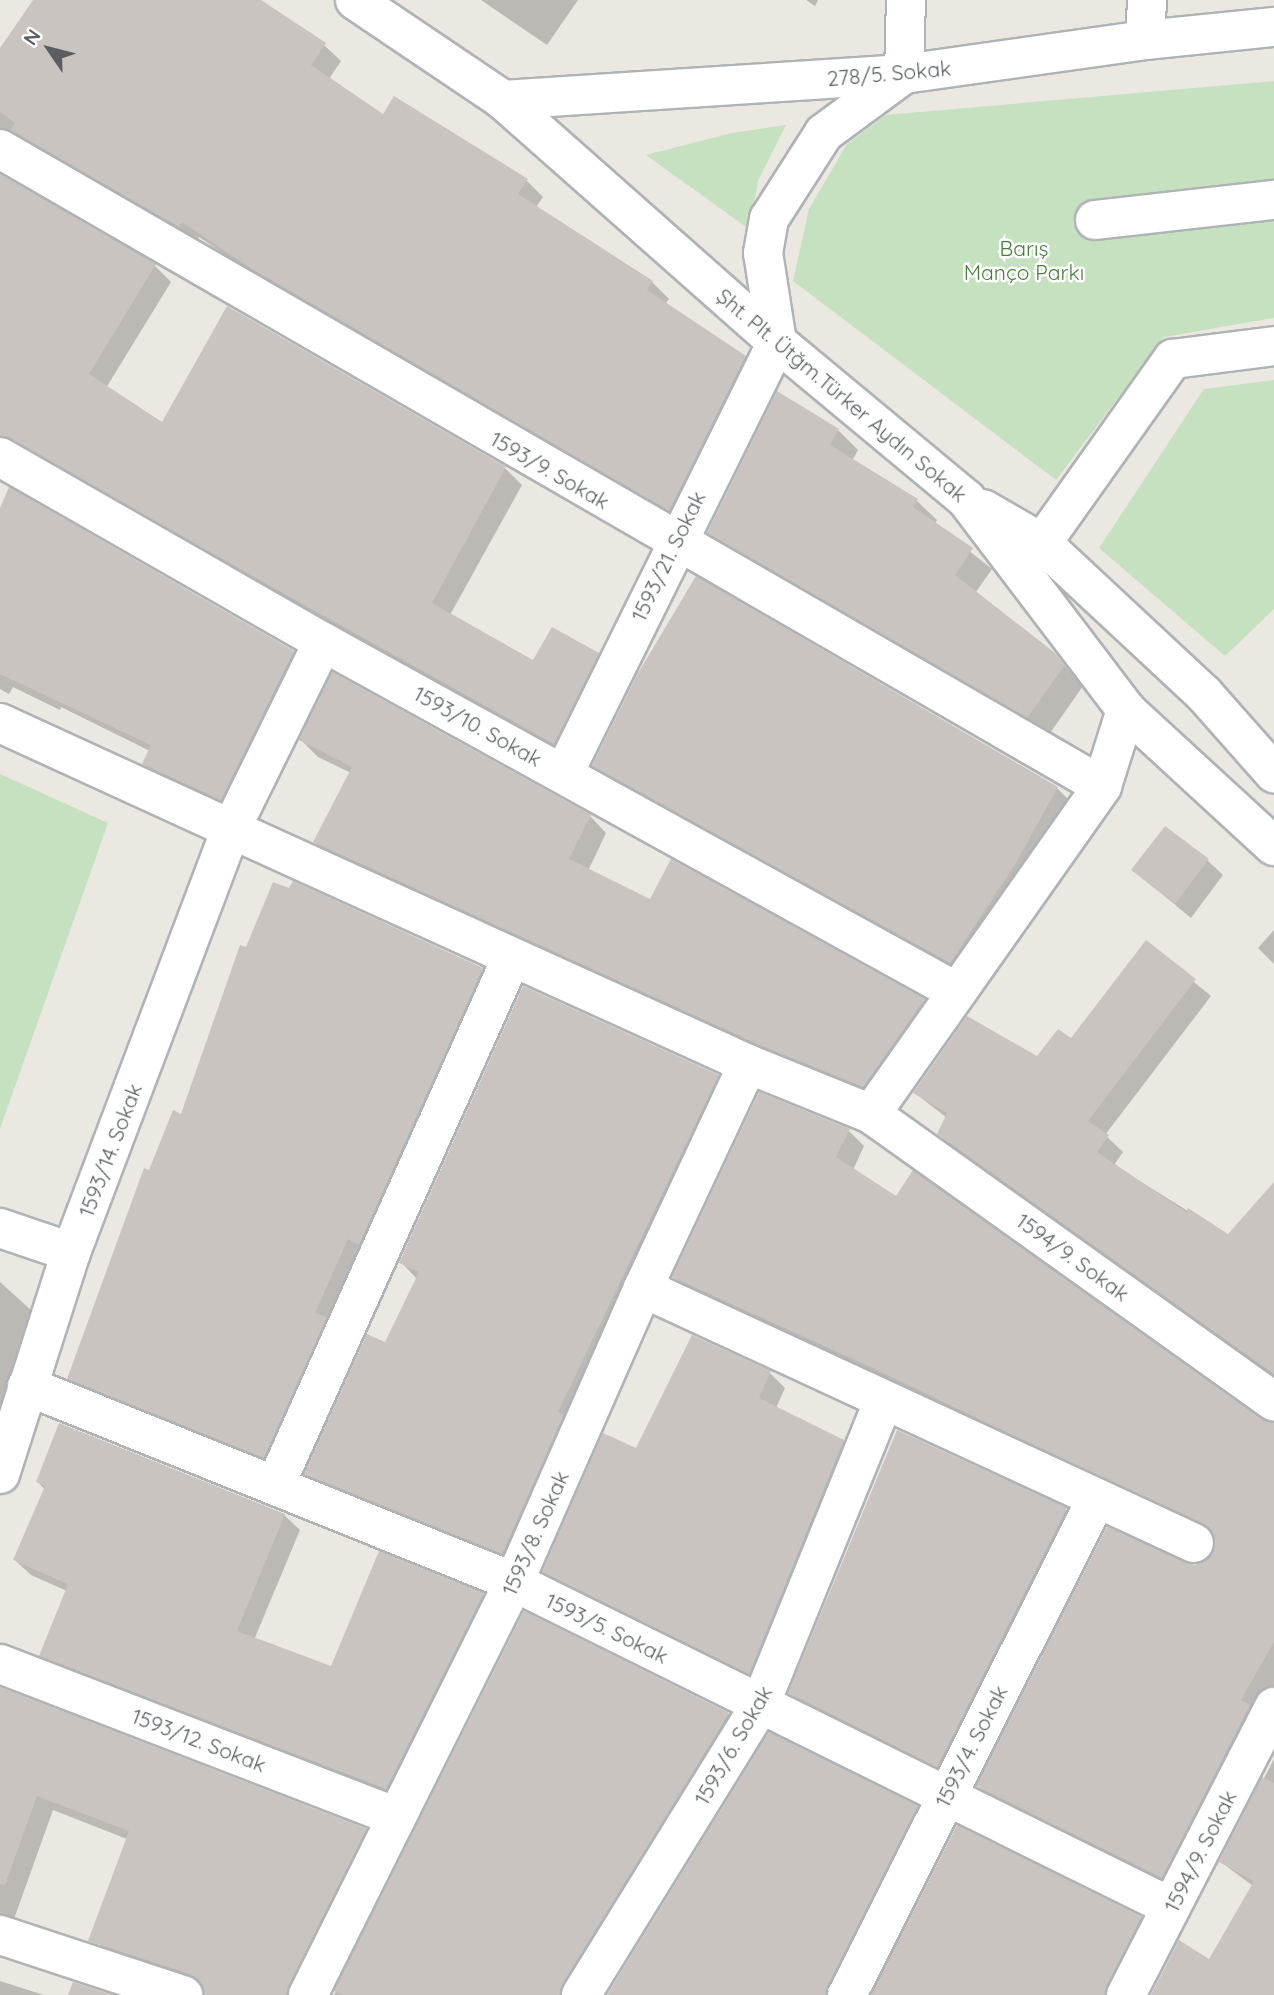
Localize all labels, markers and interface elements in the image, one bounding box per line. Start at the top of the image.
north arrow [14,14,84,84]
text: N [18,24,46,50]
street label: 278/5. Sokak [826,55,952,91]
park label: Barış Manço Parkı [964,235,1084,285]
street label: Şht. Plt. Ütğm.Türker Aydın Sokak [712,283,972,507]
street label: 1593/9. Sokak [486,426,614,514]
street label: 1593/21. Sokak [626,487,710,625]
street label: 1593/10. Sokak [410,680,546,772]
street label: 1593/14. Sokak [73,1080,147,1220]
street label: 1594/9. Sokak [1012,1208,1134,1306]
street label: 1593/8. Sokak [496,1467,574,1599]
street label: 1593/5. Sokak [542,1588,672,1668]
street label: 1593/6. Sokak [689,1681,777,1809]
street label: 1593/4. Sokak [930,1681,1012,1811]
street label: 1593/12. Sokak [128,1703,270,1777]
street label: 1594/9. Sokak [1159,1786,1241,1916]

